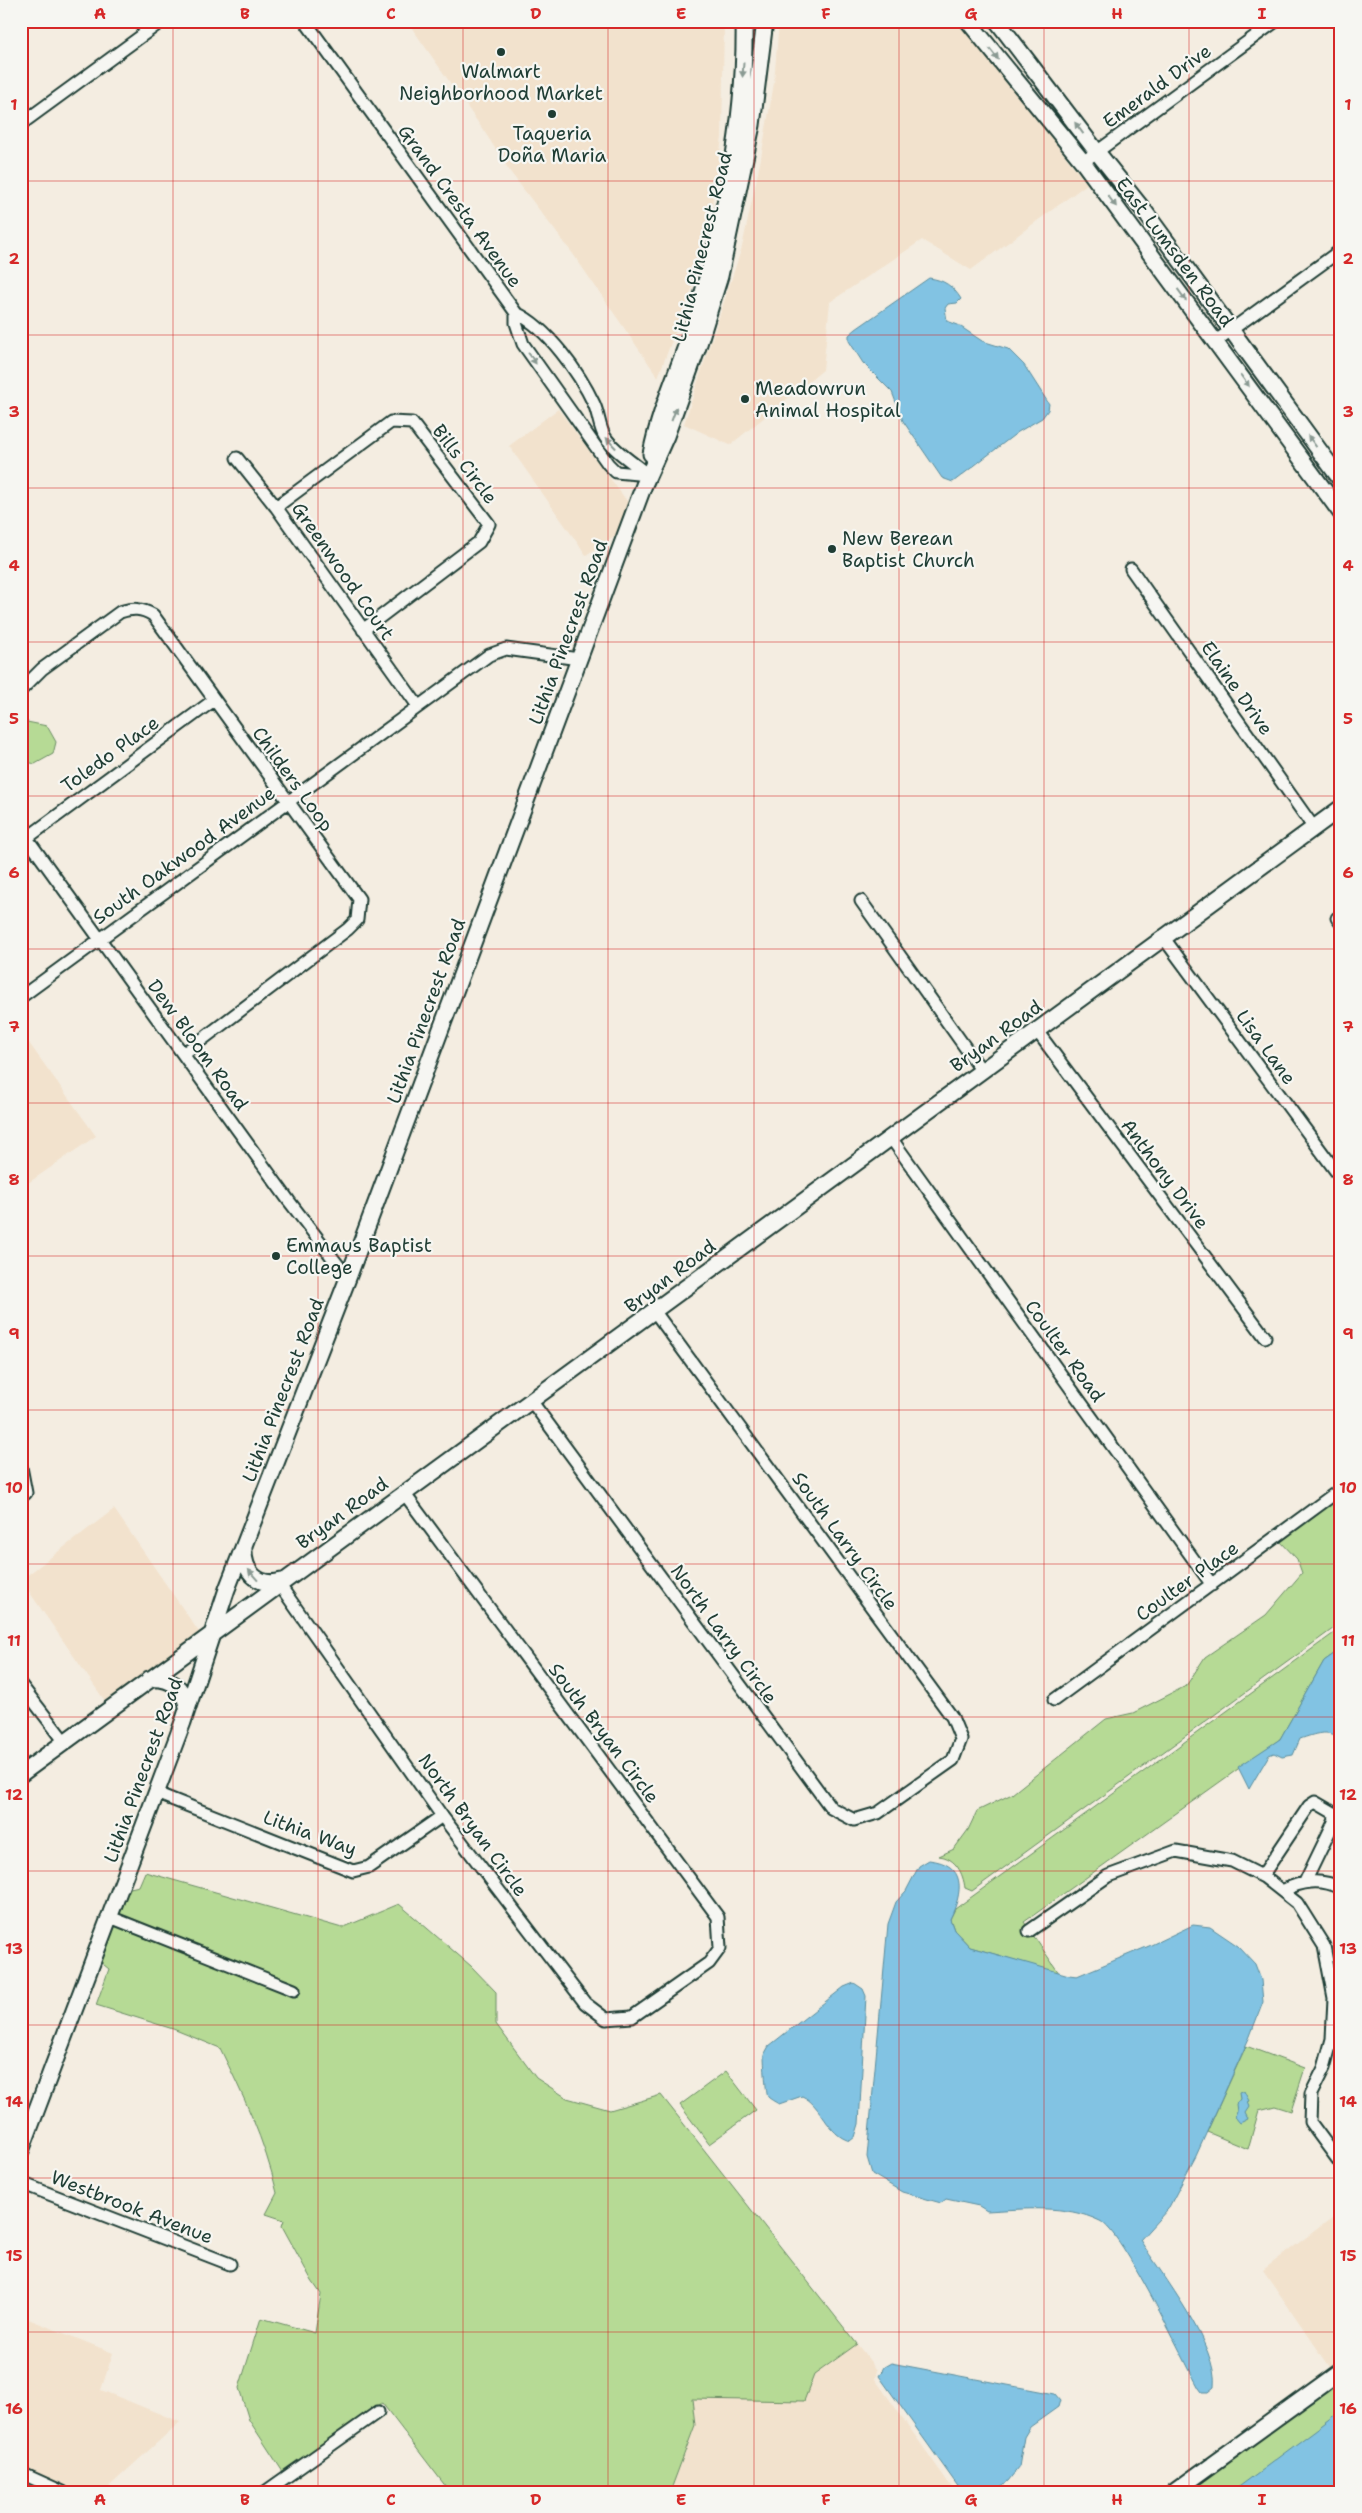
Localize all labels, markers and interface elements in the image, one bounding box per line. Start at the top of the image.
text: A [94,3,106,24]
text: B [240,3,250,24]
text: C [386,3,396,24]
text: D [530,3,542,24]
text: E [676,3,686,24]
text: F [821,3,831,24]
text: G [965,3,978,24]
text: H [1111,3,1123,24]
text: I [1258,3,1267,24]
street label: Emerald Drive [1098,38,1216,134]
marker: Walmart Neighborhood Market [495,46,507,58]
one-way arrow [989,47,999,61]
place label: Walmart Neighborhood Market [399,59,603,106]
one-way arrow [739,62,747,78]
text: 1 [10,94,18,115]
text: 1 [1344,94,1352,115]
marker: Taqueria Doña Maria [546,108,558,120]
street label: Grand Cresta Avenue [392,120,528,292]
place label: Taqueria Doña Maria [498,121,606,168]
one-way arrow [1074,121,1084,135]
street label: Lithia Pinecrest Road [666,149,738,345]
street label: East Lumsden Road [1110,172,1240,332]
one-way arrow [1107,194,1118,207]
text: 2 [8,248,20,269]
text: 2 [1342,248,1354,269]
one-way arrow [1177,288,1187,302]
one-way arrow [527,351,537,365]
one-way arrow [1239,374,1249,387]
place label: Meadowrun Animal Hospital [755,376,901,423]
marker: Meadowrun Animal Hospital [739,393,751,405]
text: 3 [8,401,20,422]
text: 3 [1342,401,1354,422]
one-way arrow [670,406,678,421]
street label: Bills Circle [427,419,503,509]
one-way arrow [1307,434,1317,448]
one-way arrow [605,437,617,449]
street label: Greenwood Court [286,497,400,645]
place label: New Berean Baptist Church [842,526,975,573]
street label: Lithia Pinecrest Road [523,536,613,728]
marker: New Berean Baptist Church [826,543,838,555]
text: 4 [8,555,20,576]
text: 4 [1342,555,1354,576]
street label: Elaine Drive [1195,636,1279,740]
text: 5 [9,708,19,729]
text: 5 [1343,708,1353,729]
street label: Toledo Place [56,710,164,798]
street label: Childers Loop [247,722,339,836]
street label: South Oakwood Avenue [88,780,280,930]
text: 6 [8,862,20,883]
text: 6 [1342,862,1354,883]
street label: Lithia Pinecrest Road [381,915,471,1107]
street label: Dew Bloom Road [142,974,254,1116]
street label: Bryan Road [945,994,1047,1078]
street label: Lisa Lane [1230,1005,1302,1089]
text: 7 [8,1016,20,1037]
text: 7 [1342,1016,1354,1037]
street label: Anthony Drive [1115,1114,1215,1234]
text: 8 [8,1169,20,1190]
text: 8 [1342,1169,1354,1190]
place label: Emmaus Baptist College [286,1233,432,1280]
street label: Bryan Road [619,1234,721,1318]
marker: Emmaus Baptist College [270,1250,282,1262]
street label: Lithia Pinecrest Road [236,1294,330,1486]
street label: Coulter Road [1019,1295,1111,1407]
text: 9 [8,1323,20,1344]
text: 9 [1342,1323,1354,1344]
street label: South Larry Circle [786,1467,904,1615]
street label: Bryan Road [291,1471,393,1555]
text: 10 [5,1477,23,1498]
text: 10 [1339,1477,1357,1498]
street label: Coulter Place [1131,1535,1243,1627]
street label: North Larry Circle [665,1559,783,1709]
one-way arrow [248,1568,259,1581]
text: 11 [7,1630,21,1651]
text: 11 [1341,1630,1355,1651]
street label: South Bryan Circle [543,1658,665,1808]
street label: Lithia Pinecrest Road [98,1674,188,1866]
street label: North Bryan Circle [413,1749,533,1901]
text: 12 [5,1784,23,1805]
text: 12 [1339,1784,1357,1805]
street label: Lithia Way [260,1804,360,1862]
text: 13 [5,1938,23,1959]
text: 13 [1339,1938,1357,1959]
text: 14 [5,2091,23,2112]
text: 14 [1339,2091,1357,2112]
street label: Westbrook Avenue [47,2165,217,2249]
text: 15 [5,2245,23,2266]
text: 15 [1339,2245,1357,2266]
text: 16 [5,2398,23,2419]
text: 16 [1339,2398,1357,2419]
text: A [94,2489,106,2510]
text: B [240,2489,250,2510]
text: C [386,2489,396,2510]
text: D [530,2489,542,2510]
text: E [676,2489,686,2510]
text: F [821,2489,831,2510]
text: G [965,2489,978,2510]
text: H [1111,2489,1123,2510]
text: I [1258,2489,1267,2510]

